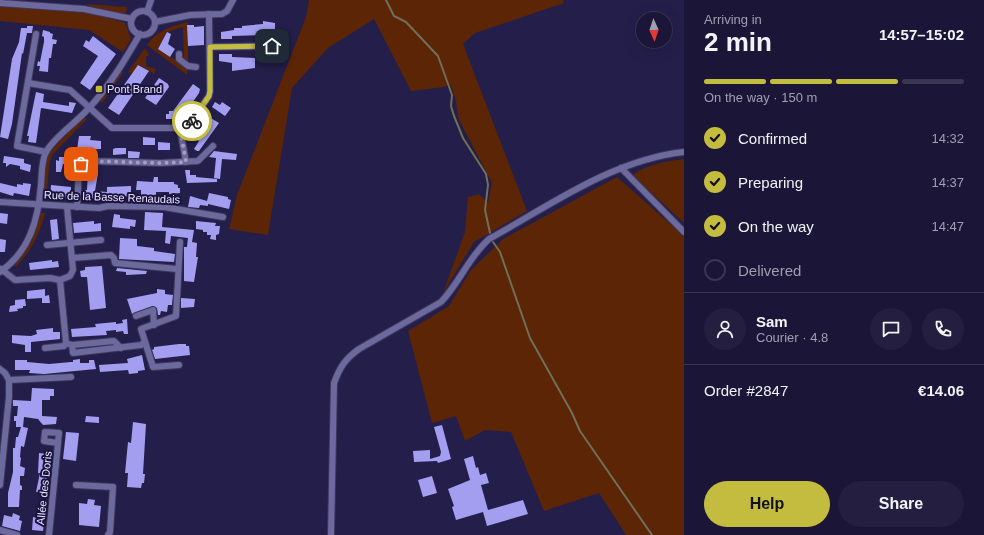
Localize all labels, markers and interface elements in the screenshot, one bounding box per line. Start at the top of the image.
north arrow [636,12,672,48]
map controls [636,12,672,48]
text: Arriving in [704,12,762,27]
text: 14:57–15:02 [879,26,964,43]
text: 2 min [704,27,772,57]
pin [255,29,289,63]
icon: home [261,35,283,57]
place label: Pont Brand [107,83,162,95]
marker: Pont Brand [94,84,104,94]
text: On the way · 150 m [704,90,817,105]
courier [172,101,212,141]
icon: bike [181,110,203,132]
icon: check [704,127,726,149]
text: Confirmed [738,130,807,147]
text: 14:32 [931,131,964,146]
pin [64,147,98,181]
icon: bag [70,153,92,175]
icon: check [704,171,726,193]
text: Preparing [738,174,803,191]
text: 14:37 [931,175,964,190]
street label: Rue de la Basse Renaudais [44,189,181,205]
icon: check [704,215,726,237]
text: On the way [738,218,814,235]
text: 14:47 [931,219,964,234]
text: Delivered [738,262,801,279]
button: person [704,308,746,350]
button: chat [870,308,912,350]
button: phone [922,308,964,350]
text: Sam [756,313,788,330]
text: Courier · 4.8 [756,330,828,345]
text: Order #2847 [704,382,788,399]
text: €14.06 [918,382,964,399]
street label: Allée des Doris [34,450,54,525]
button: Help [704,481,830,527]
button: Share [838,481,964,527]

